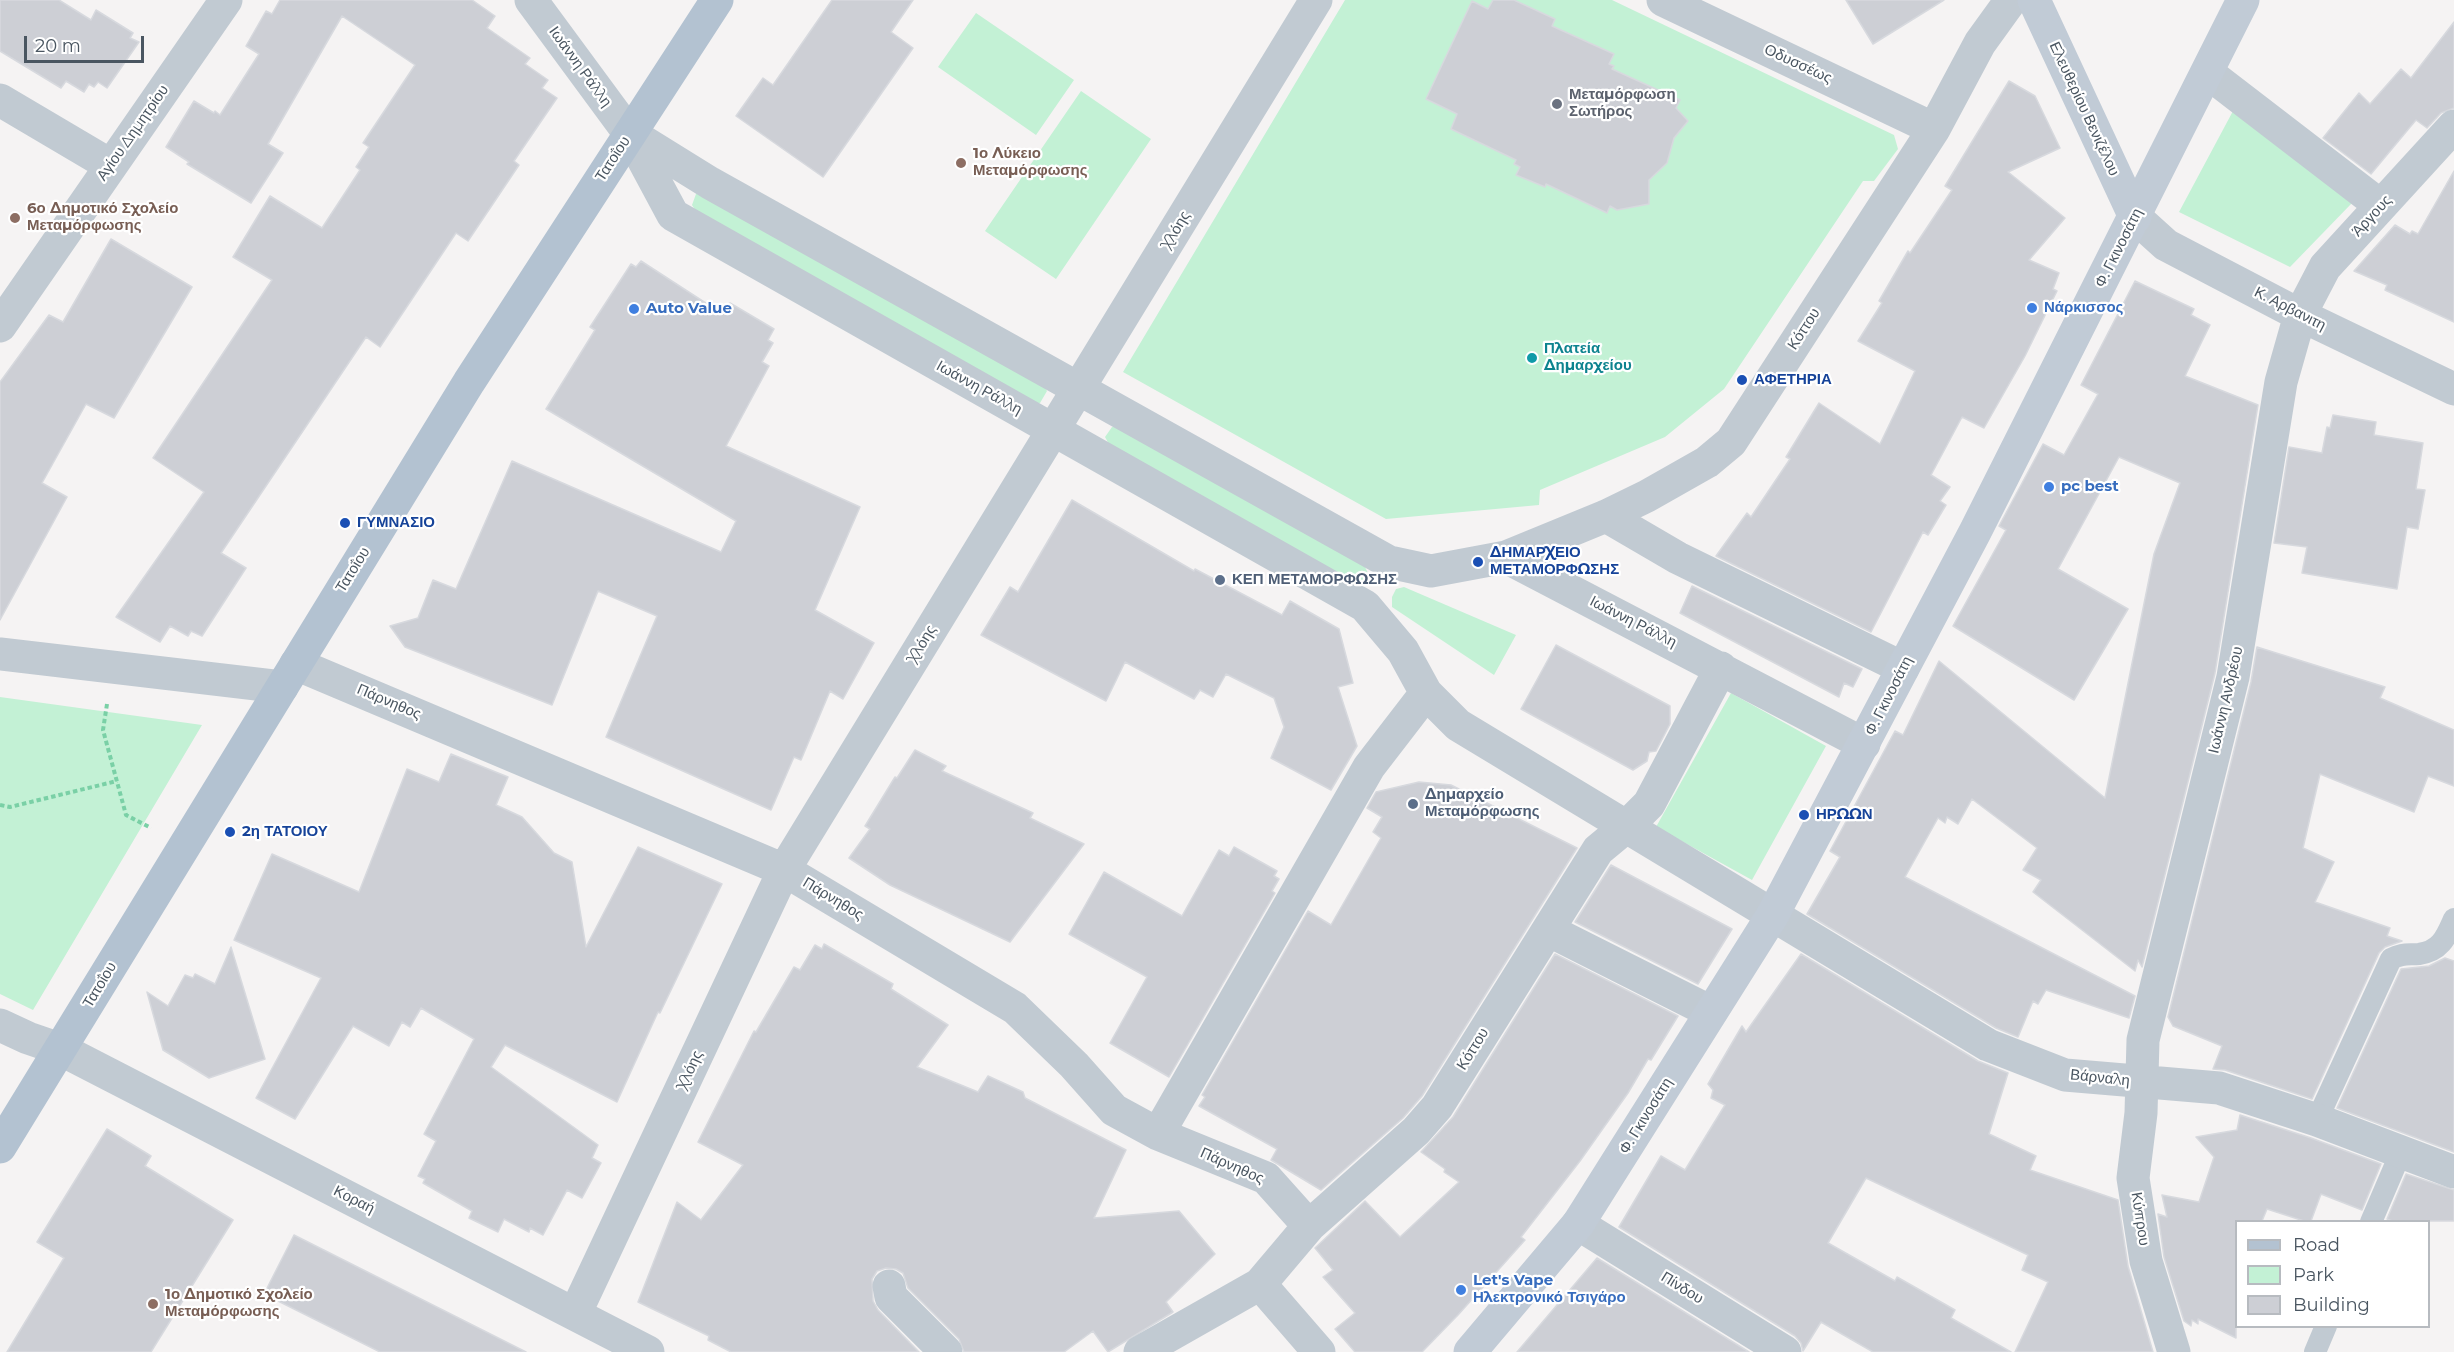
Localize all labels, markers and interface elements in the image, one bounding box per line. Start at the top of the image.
street label: Ιωάννη Ράλλη [545,23,615,111]
scale bar [27,24,147,62]
text: 20 m [35,35,81,57]
street label: Ελευθερίου Βενιζέλου [2045,39,2123,179]
street label: Οδυσσέως [1761,41,1835,87]
street label: Αγίου Δημητρίου [93,82,173,184]
place label: Μεταμόρφωση Σωτήρος [1569,86,1676,121]
marker: Μεταμόρφωση Σωτήρος [1550,97,1564,111]
street label: Τατοΐου [592,133,634,185]
place label: 1ο Λύκειο Μεταμόρφωσης [973,145,1088,180]
marker: 1ο Λύκειο Μεταμόρφωσης [954,156,968,170]
street label: Άργους [2348,192,2396,240]
place label: 6ο Δημοτικό Σχολείο Μεταμόρφωσης [27,200,178,235]
street label: Φ. Γκινοσάτη [2091,206,2147,290]
street label: Χλόης [1158,208,1194,252]
marker: 6ο Δημοτικό Σχολείο Μεταμόρφωσης [8,211,22,225]
street label: Κ. Αρβανιτη [2251,283,2329,335]
place label: Νάρκισσος [2044,299,2123,317]
place label: Auto Value [646,300,732,318]
marker: Νάρκισσος [2025,301,2039,315]
marker: Auto Value [627,302,641,316]
street label: Κόττου [1784,305,1824,353]
place label: Πλατεία Δημαρχείου [1544,340,1632,375]
marker: Πλατεία Δημαρχείου [1525,351,1539,365]
street label: Ιωάννη Ράλλη [933,357,1025,419]
place label: ΑΦΕΤΗΡΙΑ [1754,371,1832,389]
marker: ΑΦΕΤΗΡΙΑ [1735,373,1749,387]
place label: pc best [2061,478,2119,496]
marker: pc best [2042,480,2056,494]
place label: ΓΥΜΝΑΣΙΟ [357,514,435,532]
marker: ΓΥΜΝΑΣΙΟ [338,516,352,530]
street label: Τατοΐου [332,544,374,596]
place label: ΔΗΜΑΡΧΕΙΟ ΜΕΤΑΜΟΡΦΩΣΗΣ [1490,544,1619,579]
marker: ΔΗΜΑΡΧΕΙΟ ΜΕΤΑΜΟΡΦΩΣΗΣ [1471,555,1485,569]
place label: ΚΕΠ ΜΕΤΑΜΟΡΦΩΣΗΣ [1232,571,1397,589]
marker: ΚΕΠ ΜΕΤΑΜΟΡΦΩΣΗΣ [1213,573,1227,587]
street label: Ιωάννη Ράλλη [1587,592,1679,652]
street label: Χλόης [904,622,940,666]
street label: Ιωάννη Ανδρέου [2205,645,2247,755]
street label: Φ. Γκινοσάτη [1861,654,1917,738]
street label: Πάρνηθος [354,680,424,724]
place label: Δημαρχείο Μεταμόρφωσης [1425,786,1540,821]
marker: Δημαρχείο Μεταμόρφωσης [1406,797,1420,811]
place label: ΗΡΩΩΝ [1816,806,1873,824]
marker: ΗΡΩΩΝ [1797,808,1811,822]
place label: 2η ΤΑΤΟΙΟΥ [242,823,328,841]
marker: 2η ΤΑΤΟΙΟΥ [223,825,237,839]
street label: Πάρνηθος [799,874,867,924]
street label: Τατοΐου [79,959,121,1011]
street label: Κόττου [1453,1025,1493,1073]
street label: Χλόης [673,1048,707,1092]
street label: Βάρναλη [2069,1066,2131,1090]
street label: Φ. Γκινοσάτη [1616,1075,1676,1157]
street label: Πάρνηθος [1197,1144,1267,1188]
street label: Κοραή [330,1182,378,1218]
street label: Κύπρου [2127,1191,2153,1247]
legend [2235,1220,2430,1328]
text: Road [2293,1234,2340,1256]
text: Park [2293,1264,2334,1286]
street label: Πίνδου [1657,1268,1707,1308]
place label: Let's Vape Ηλεκτρονικό Τσιγάρο [1473,1272,1626,1307]
marker: Let's Vape Ηλεκτρονικό Τσιγάρο [1454,1283,1468,1297]
place label: 1ο Δημοτικό Σχολείο Μεταμόρφωσης [165,1286,313,1321]
text: Building [2293,1294,2370,1316]
marker: 1ο Δημοτικό Σχολείο Μεταμόρφωσης [146,1297,160,1311]

